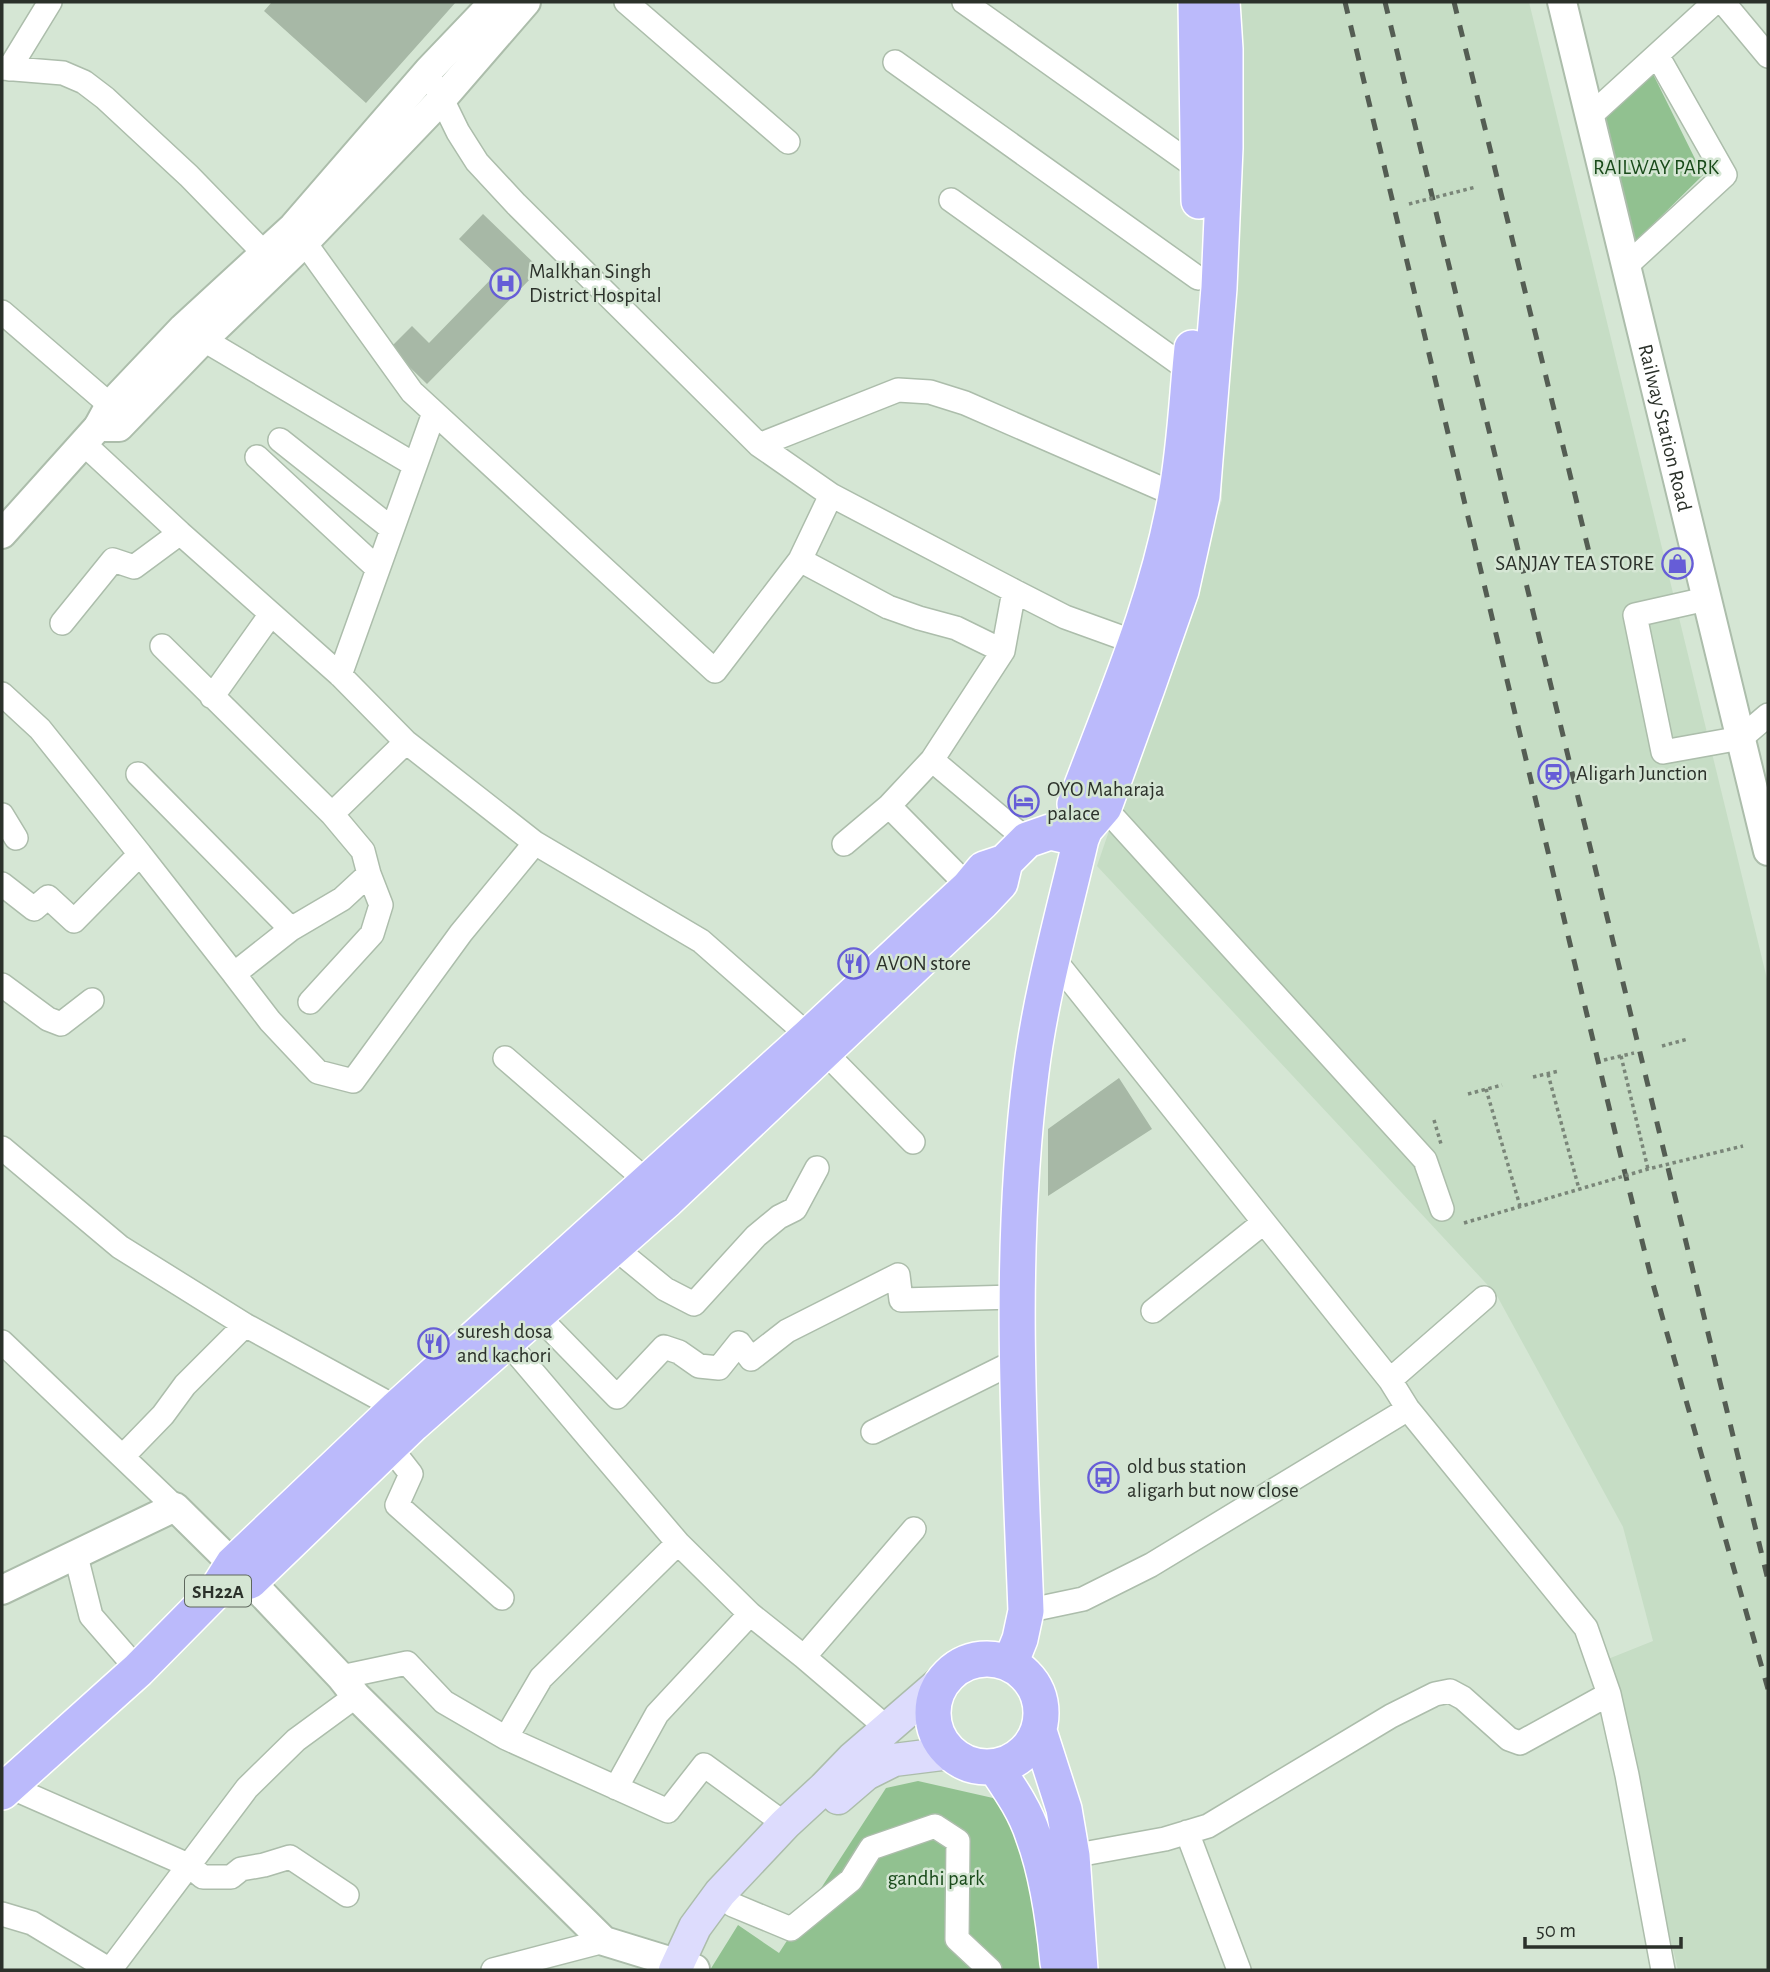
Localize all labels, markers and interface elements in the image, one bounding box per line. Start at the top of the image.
park label: RAILWAY PARK [1593,157,1720,178]
place label: Malkhan Singh District Hospital [529,261,662,306]
hospital icon: Malkhan Singh District Hospital [489,266,523,300]
street label: Railway Station Road [1634,342,1695,514]
shop icon: SANJAY TEA STORE [1660,546,1694,580]
place label: SANJAY TEA STORE [1495,553,1654,574]
station icon: Aligarh Junction [1536,756,1570,790]
place label: Aligarh Junction [1576,763,1707,784]
place label: OYO Maharaja palace [1047,779,1165,824]
hotel icon: OYO Maharaja palace [1007,784,1041,818]
restaurant icon: AVON store [836,946,870,980]
place label: AVON store [876,953,971,974]
place label: suresh dosa and kachori [457,1321,553,1366]
restaurant icon: suresh dosa and kachori [417,1326,451,1360]
place label: old bus station aligarh but now close [1127,1456,1299,1501]
bus stop icon: old bus station aligarh but now close [1087,1461,1121,1495]
road number: SH22A [185,1576,251,1606]
park label: gandhi park [887,1868,985,1889]
scale bar [1525,1906,1681,1950]
text: 50 m [1536,1920,1576,1941]

